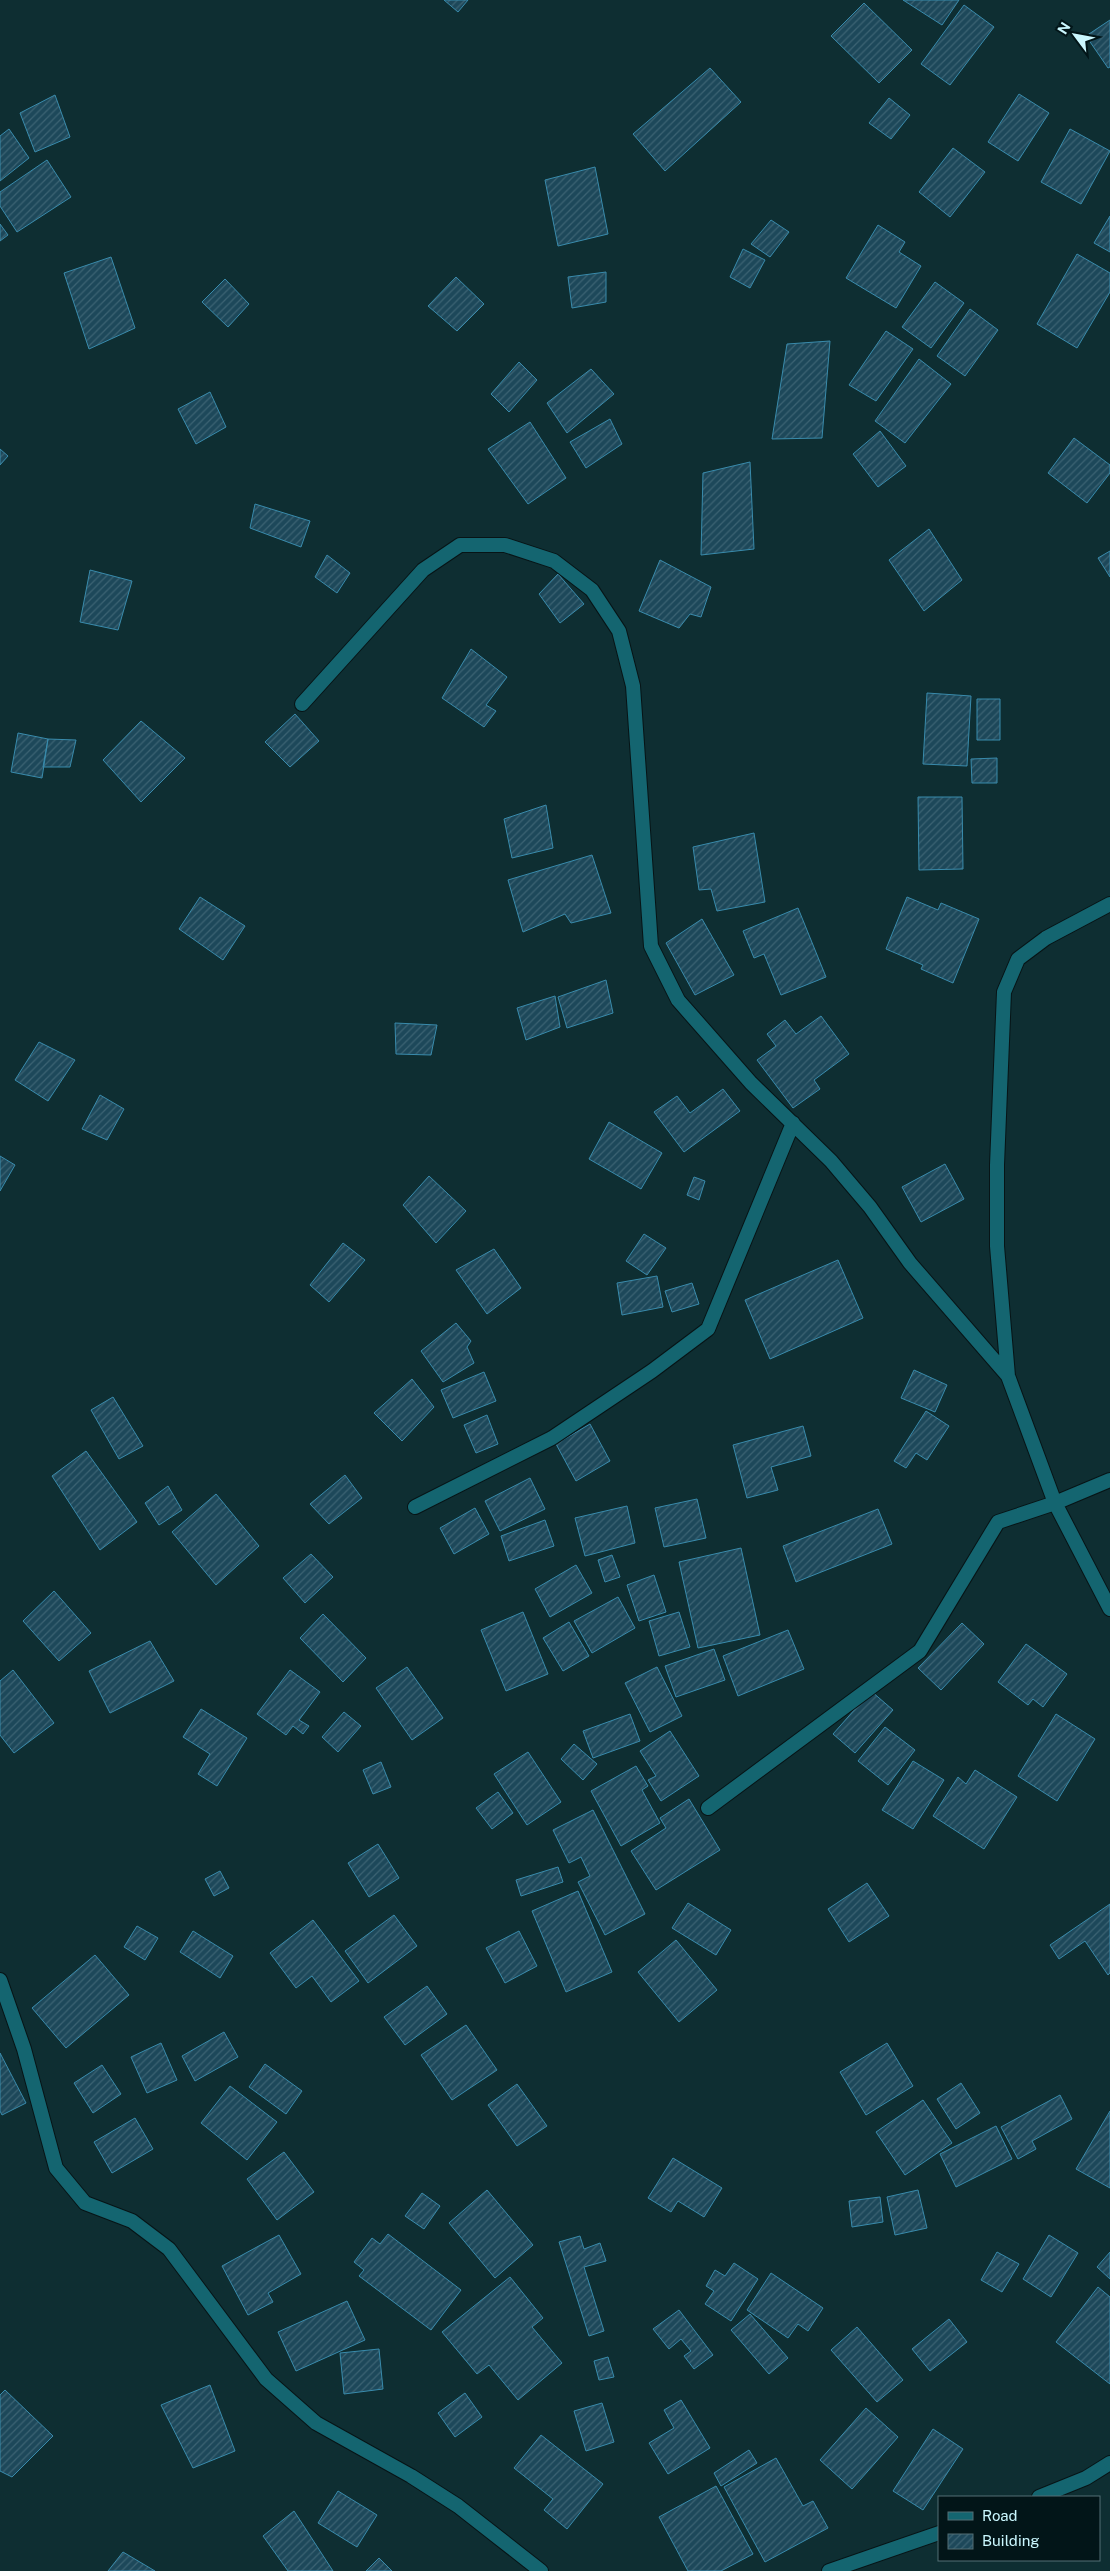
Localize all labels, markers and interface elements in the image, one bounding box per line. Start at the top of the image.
north arrow [1050,10,1100,60]
text: N [1054,19,1074,37]
legend [938,2496,1100,2561]
text: Road [982,2507,1018,2524]
text: Building [982,2532,1040,2549]

